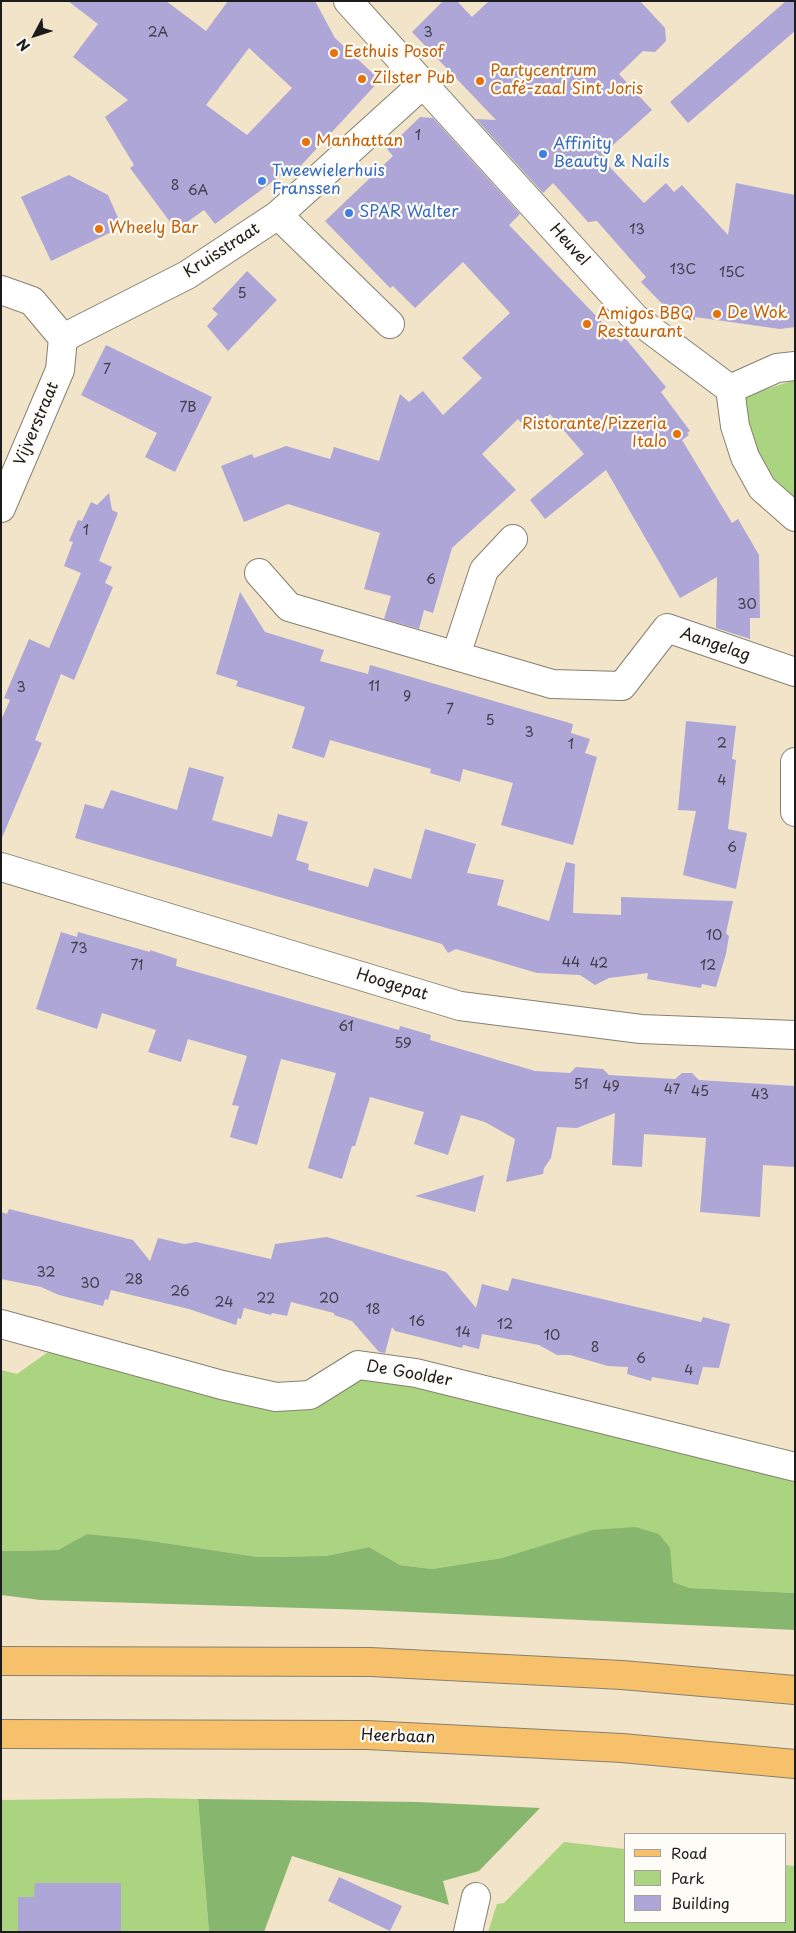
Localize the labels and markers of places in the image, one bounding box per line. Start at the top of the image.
place label: Eethuis Posof [344,43,444,63]
marker: Eethuis Posof [328,47,340,59]
place label: Partycentrum Café-zaal Sint Joris [490,62,643,100]
place label: Zilster Pub [372,69,455,89]
marker: Zilster Pub [356,73,368,85]
marker: Partycentrum Café-zaal Sint Joris [474,75,486,87]
place label: Manhattan [316,132,403,152]
place label: Affinity Beauty & Nails [553,135,670,173]
marker: Manhattan [300,136,312,148]
marker: Affinity Beauty & Nails [537,148,549,160]
place label: Tweewielerhuis Franssen [272,162,385,200]
marker: Tweewielerhuis Franssen [256,175,268,187]
place label: SPAR Walter [359,203,459,223]
marker: SPAR Walter [343,207,355,219]
place label: Wheely Bar [109,219,198,239]
marker: Wheely Bar [93,223,105,235]
place label: De Wok [727,304,788,324]
place label: Amigos BBQ Restaurant [597,305,693,343]
marker: De Wok [711,308,723,320]
marker: Amigos BBQ Restaurant [581,318,593,330]
place label: Ristorante/Pizzeria Italo [522,415,667,453]
marker: Ristorante/Pizzeria Italo [671,428,683,440]

